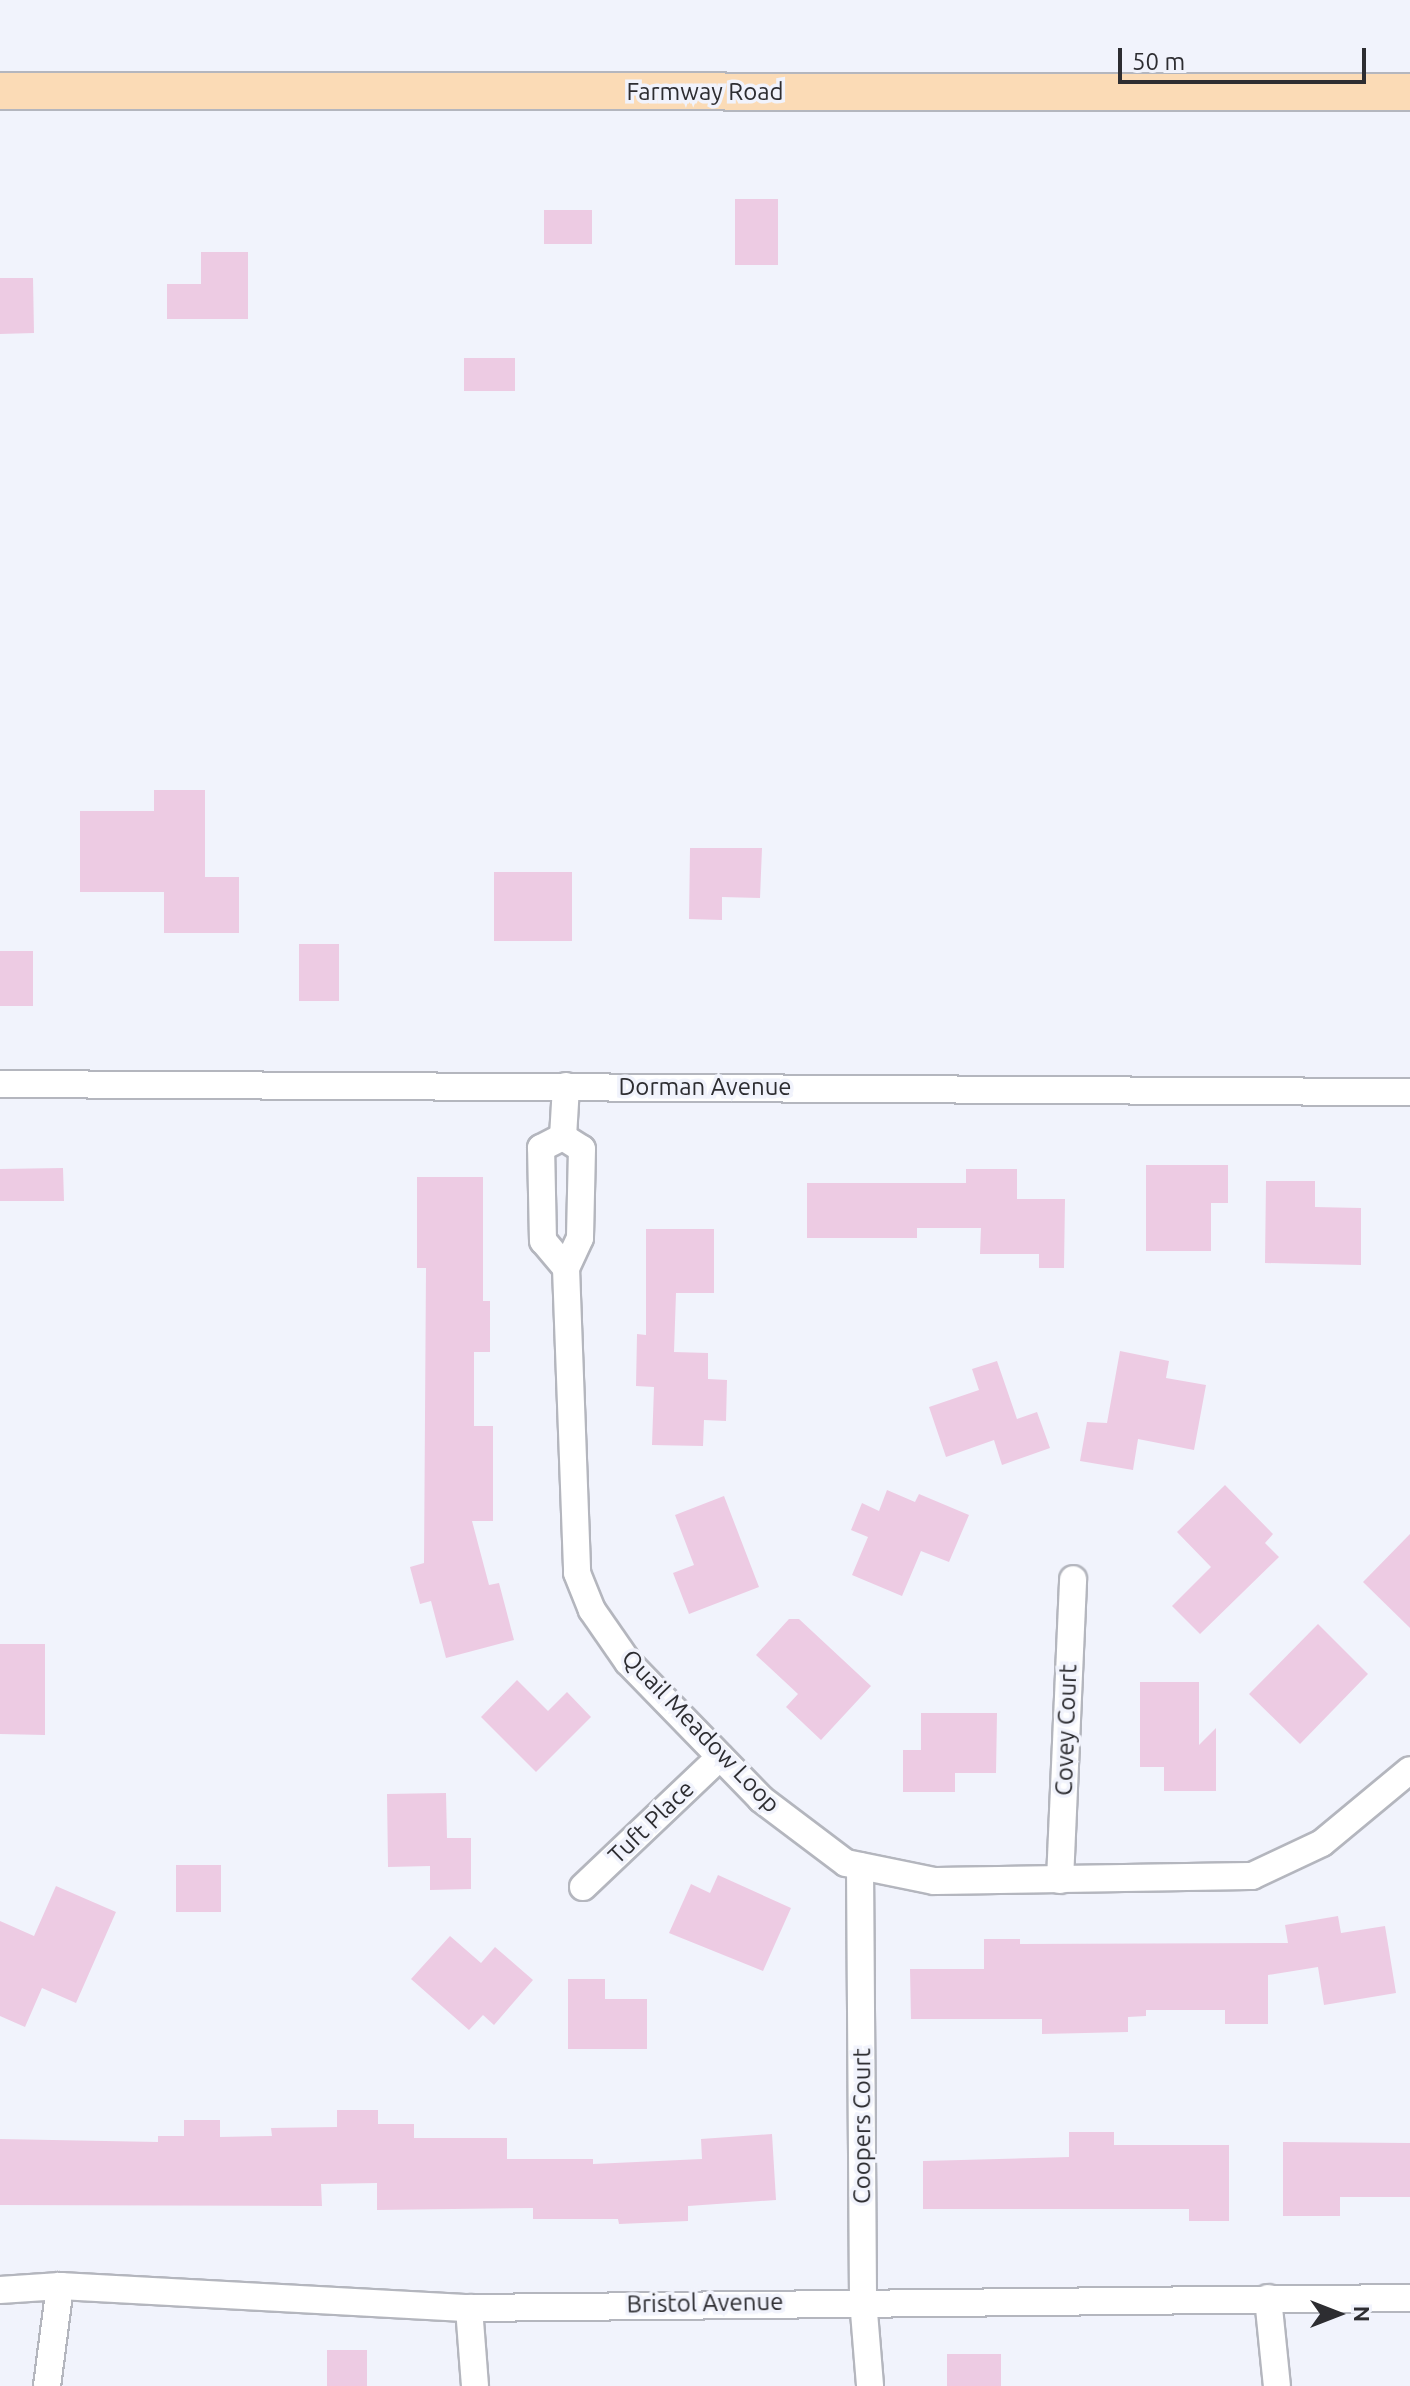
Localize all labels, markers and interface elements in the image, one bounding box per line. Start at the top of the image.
scale bar [1122,32,1370,82]
text: 50 m [1132,48,1185,75]
street label: Farmway Road [626,78,784,106]
street label: Dorman Avenue [618,1073,792,1101]
street label: Quail Meadow Loop [616,1644,786,1818]
street label: Covey Court [1049,1664,1083,1796]
street label: Tuft Place [602,1774,700,1870]
street label: Coopers Court [848,2048,876,2204]
north arrow [1298,2274,1378,2354]
street label: Bristol Avenue [626,2287,784,2319]
text: N [1350,2306,1375,2322]

